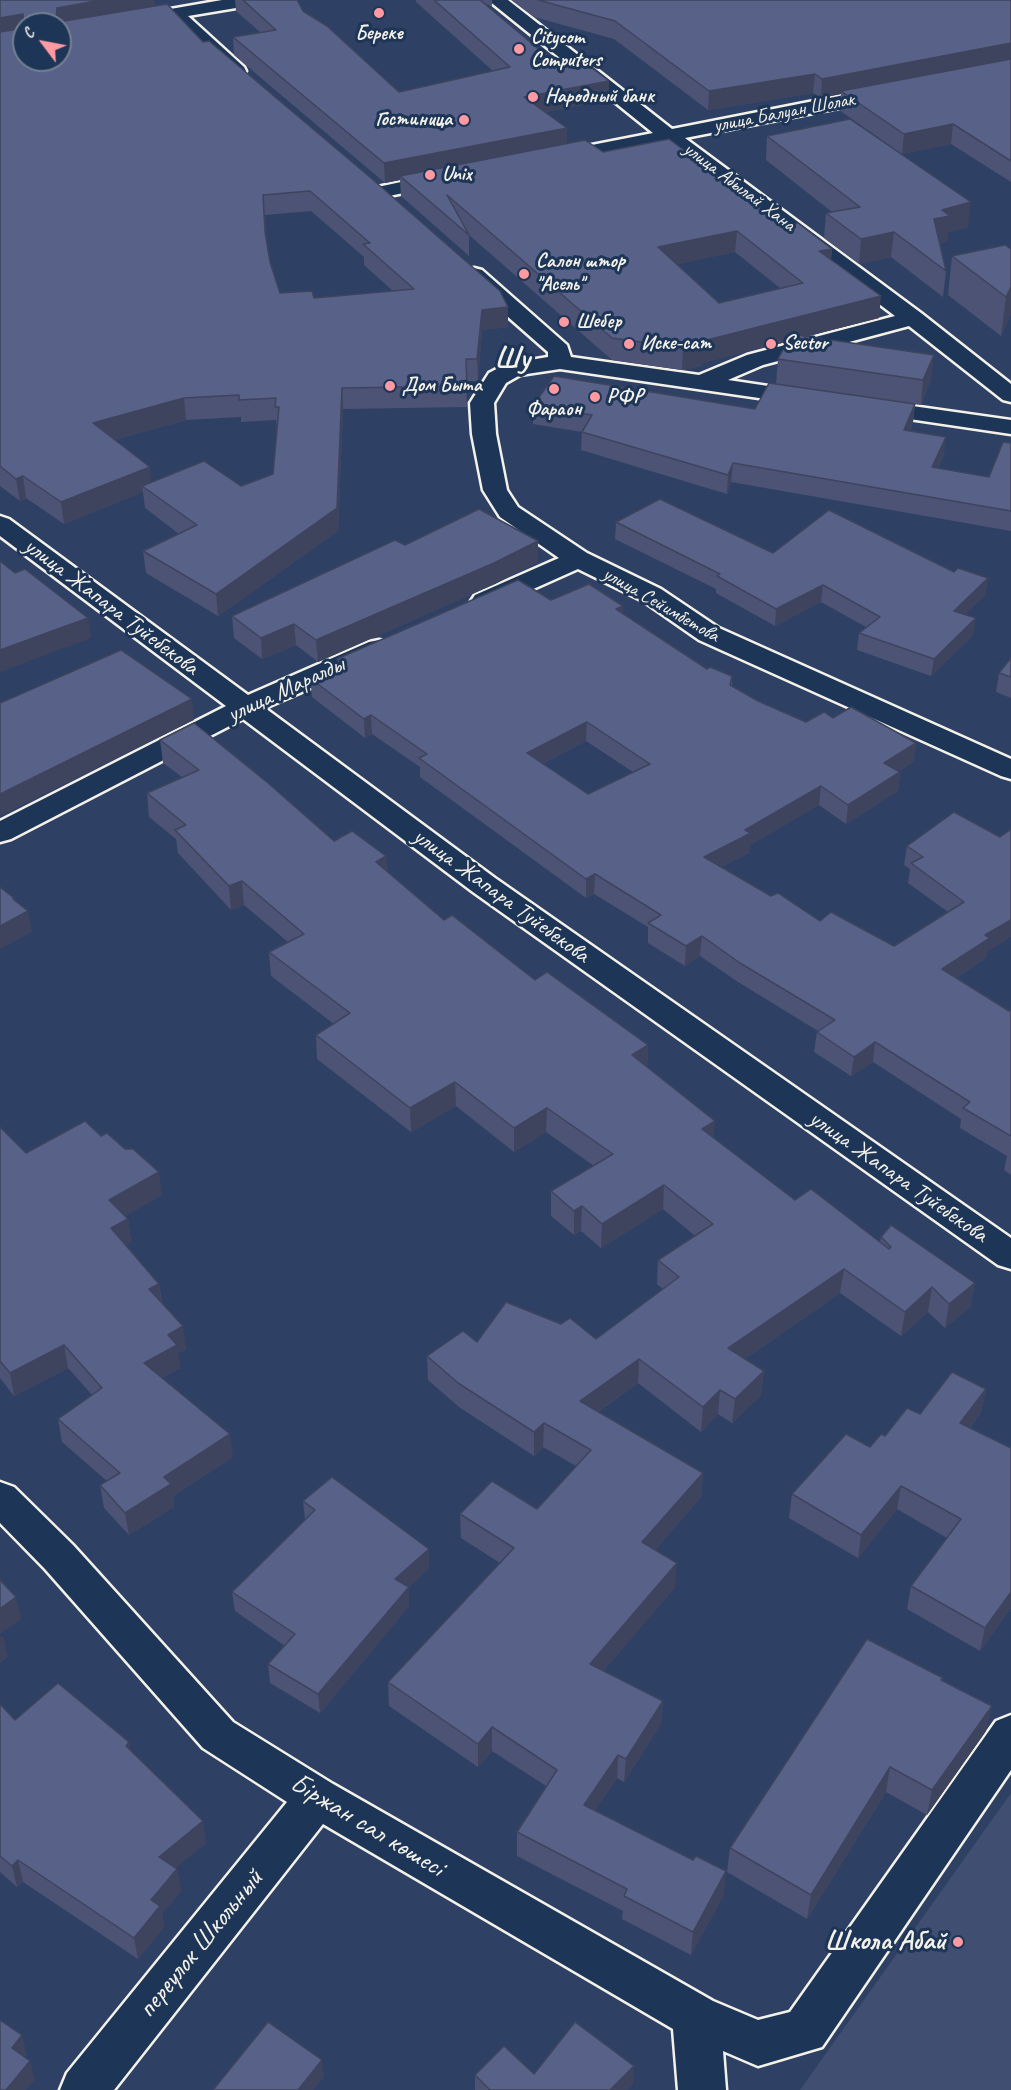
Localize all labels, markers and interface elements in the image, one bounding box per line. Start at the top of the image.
marker: Береке [372,6,386,20]
north arrow [12,12,72,72]
place label: Береке [355,22,403,46]
text: С [18,25,39,42]
place label: Citycom Computers [531,26,602,73]
marker: Citycom Computers [512,42,526,56]
place label: Народный банк [545,85,654,109]
street label: улица Балуан Шолак [712,88,856,138]
marker: Народный банк [526,90,540,104]
place label: Гостиница [375,108,452,132]
marker: Гостиница [457,113,471,127]
street label: улица Абылай Хана [678,137,800,237]
place label: Unix [442,163,472,187]
marker: Unix [423,168,437,182]
place label: Салон штор "Асель" [536,250,625,297]
marker: Салон штор "Асель" [517,267,531,281]
place label: Шебер [576,310,622,334]
marker: Шебер [557,315,571,329]
place label: Иске-сат [641,332,711,356]
place label: Sector [783,332,828,356]
marker: Иске-сат [622,337,636,351]
marker: Sector [764,337,778,351]
district label: Шу [494,341,530,377]
place label: Дом Быта [402,374,482,398]
marker: Дом Быта [383,379,397,393]
marker: Фараон [547,382,561,396]
place label: РФР [607,385,643,409]
marker: РФР [588,390,602,404]
place label: Фараон [526,398,582,422]
street label: улица Жапара Туйебекова [18,532,204,682]
street label: улица Сейимбетова [598,562,724,648]
street label: улица Маралды [223,650,349,730]
street label: улица Жапара Туйебекова [407,822,595,970]
street label: улица Жапара Туйебекова [803,1105,993,1249]
street label: Біржан сал көшесі [284,1767,450,1885]
street label: переулок Школьный [131,1863,271,2025]
place label: Школа Абай [825,1925,946,1959]
marker: Школа Абай [951,1935,965,1949]

